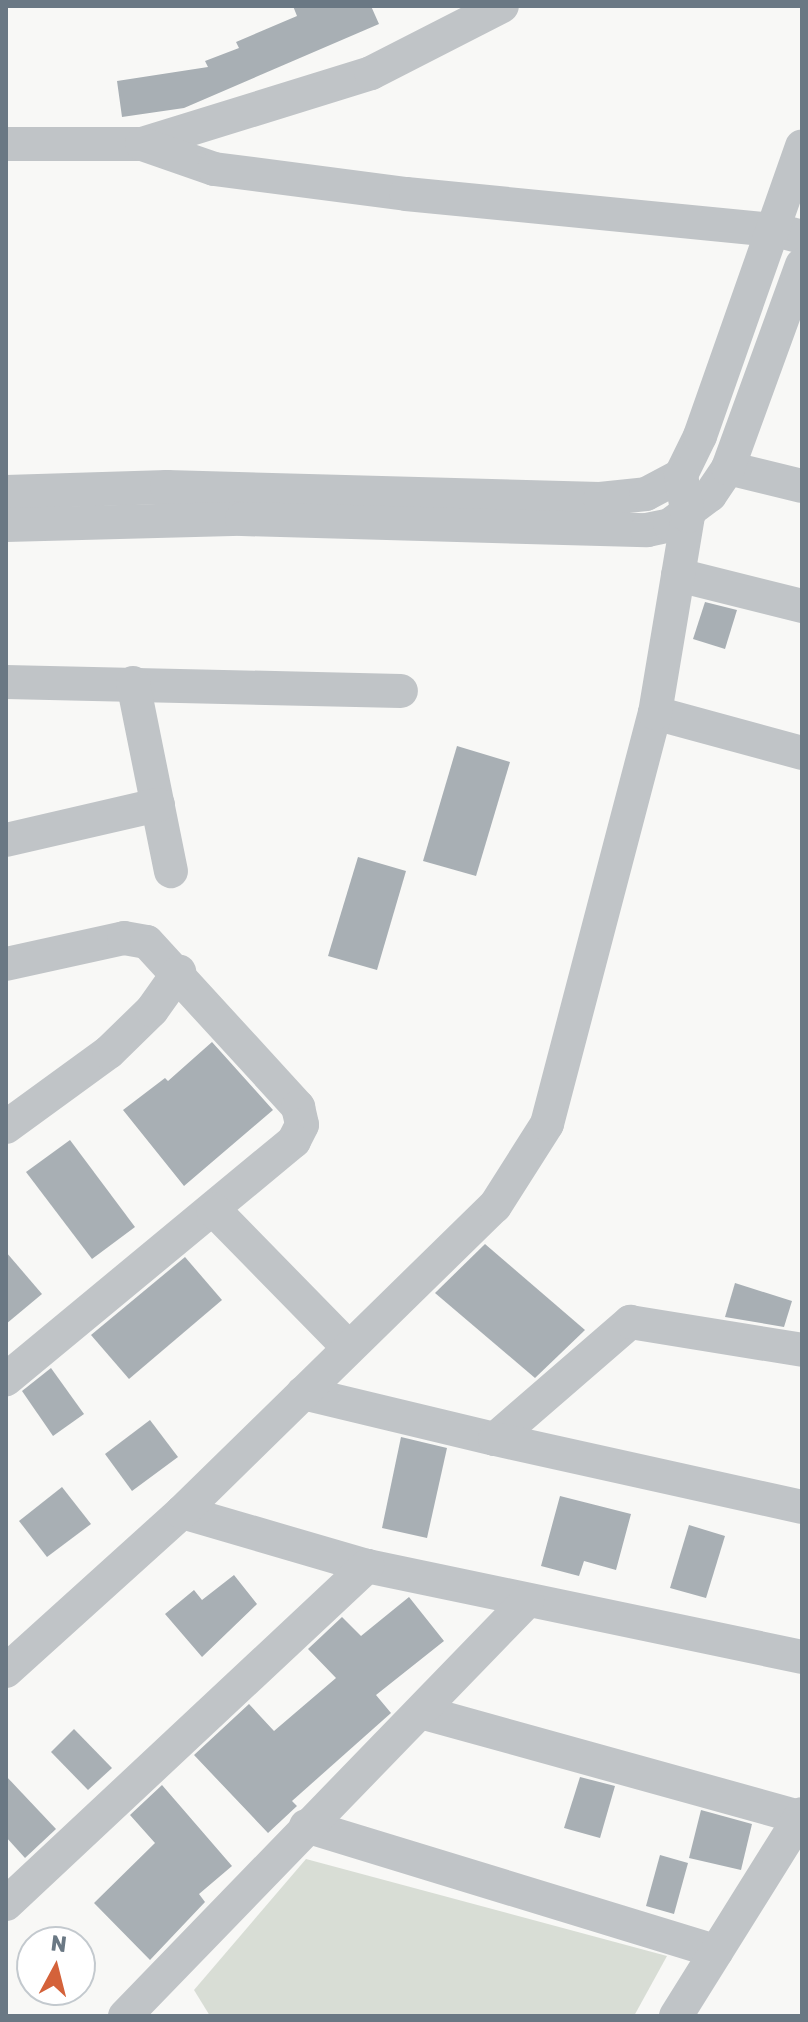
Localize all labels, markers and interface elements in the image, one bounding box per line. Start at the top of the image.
north arrow [16,1926,96,2006]
text: N [49,1929,68,1958]

